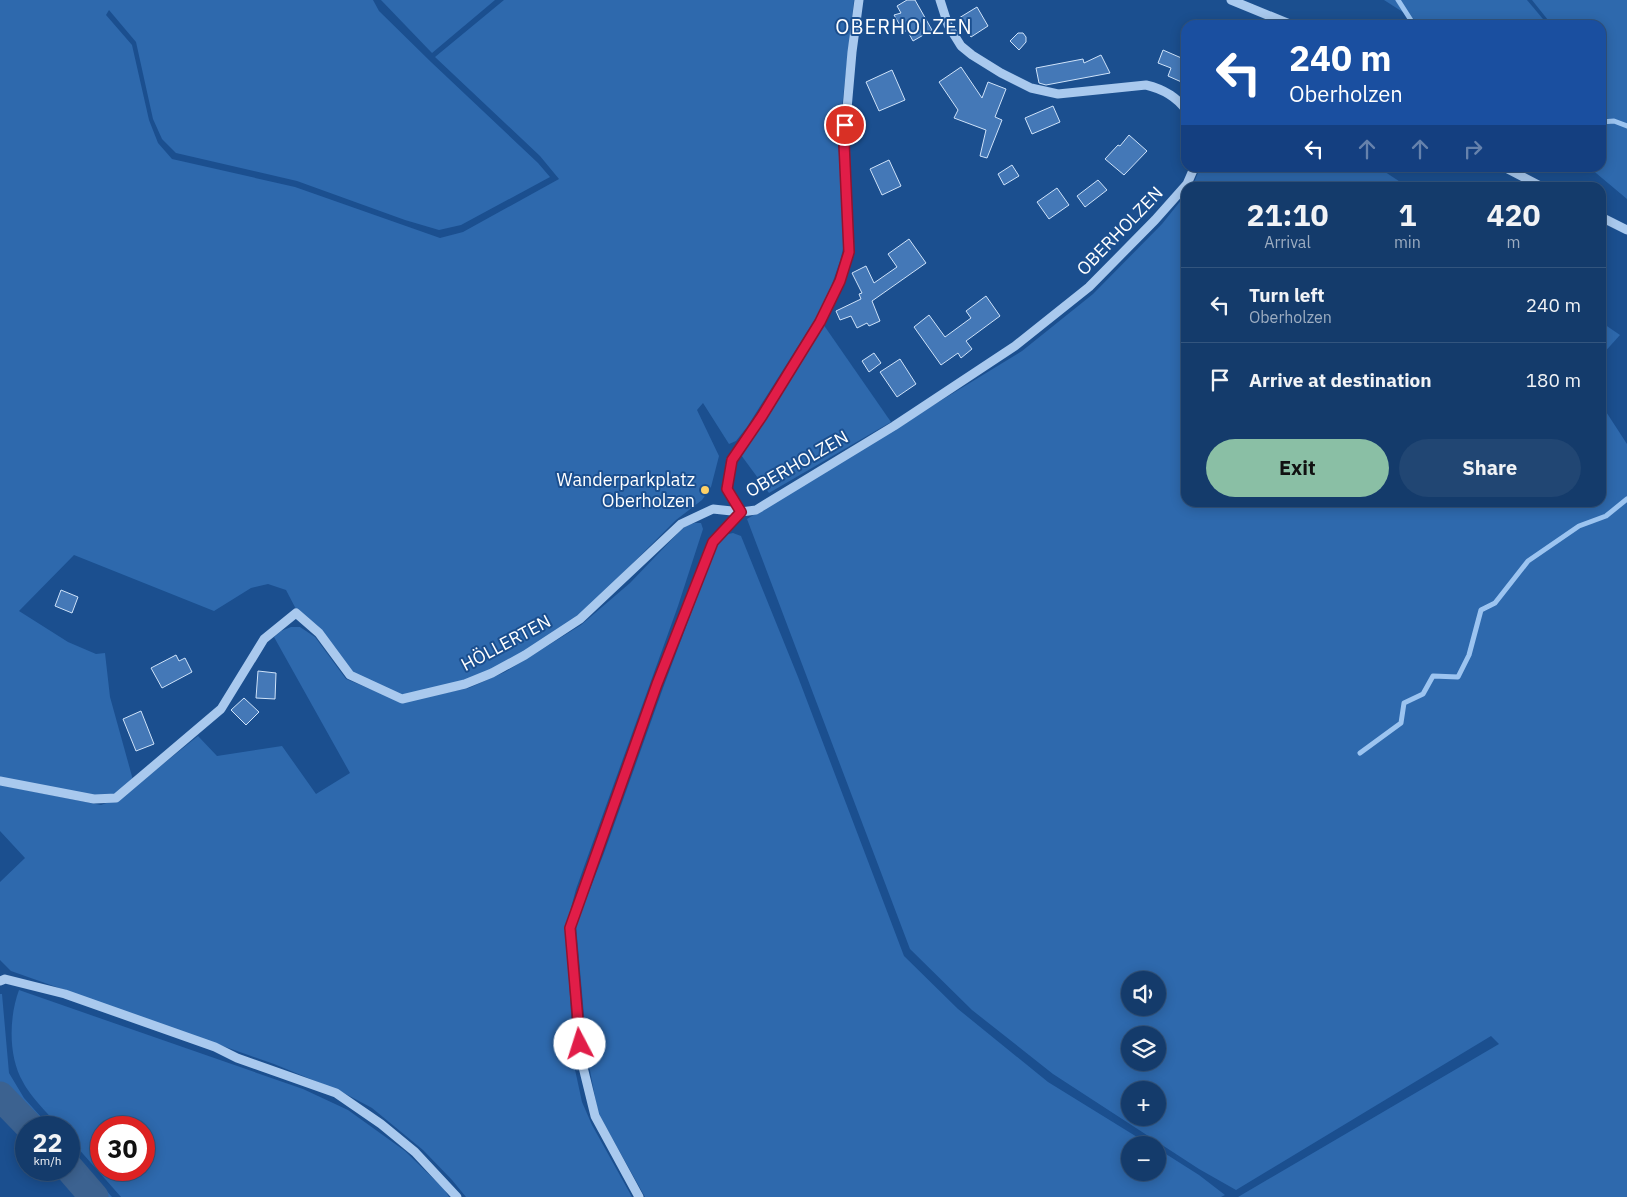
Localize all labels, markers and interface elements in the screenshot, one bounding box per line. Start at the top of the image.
district label: OBERHOLZEN [835,13,973,40]
text: 240 m [1289,35,1392,81]
icon: left [1206,40,1271,105]
text: Oberholzen [1289,79,1403,108]
pin [824,104,866,146]
icon: arrive [831,111,859,139]
icon: left [1300,135,1328,163]
icon: ahead [1353,135,1381,163]
icon: ahead [1406,135,1434,163]
icon: right [1459,135,1487,163]
street label: OBERHOLZEN [1072,181,1168,280]
text: 21:10 [1247,195,1328,234]
text: 1 [1398,195,1416,234]
text: 420 [1486,195,1540,234]
text: Arrival [1264,232,1311,252]
text: min [1394,232,1421,252]
text: m [1506,232,1520,252]
text: Turn left [1249,283,1325,307]
icon: left [1206,291,1234,319]
text: 240 m [1526,293,1581,317]
text: Oberholzen [1249,307,1332,327]
icon: arrive [1206,366,1234,394]
text: Arrive at destination [1249,368,1432,392]
text: 180 m [1526,368,1581,392]
street label: OBERHOLZEN [741,425,852,502]
button: Exit [1206,439,1389,497]
button: Share [1399,439,1581,497]
place label: Wanderparkplatz Oberholzen [557,468,695,512]
marker: Wanderparkplatz Oberholzen [699,484,711,496]
street label: HÖLLERTEN [457,609,555,676]
map controls [1121,971,1166,1181]
button: sound [1121,971,1166,1016]
position arrow [553,1017,605,1069]
button: layers [1121,1026,1166,1071]
button: + [1121,1081,1166,1126]
speed limit sign: 30 [90,1116,155,1181]
text: 22 [32,1126,63,1159]
button: − [1121,1136,1166,1181]
text: km/h [33,1153,62,1168]

